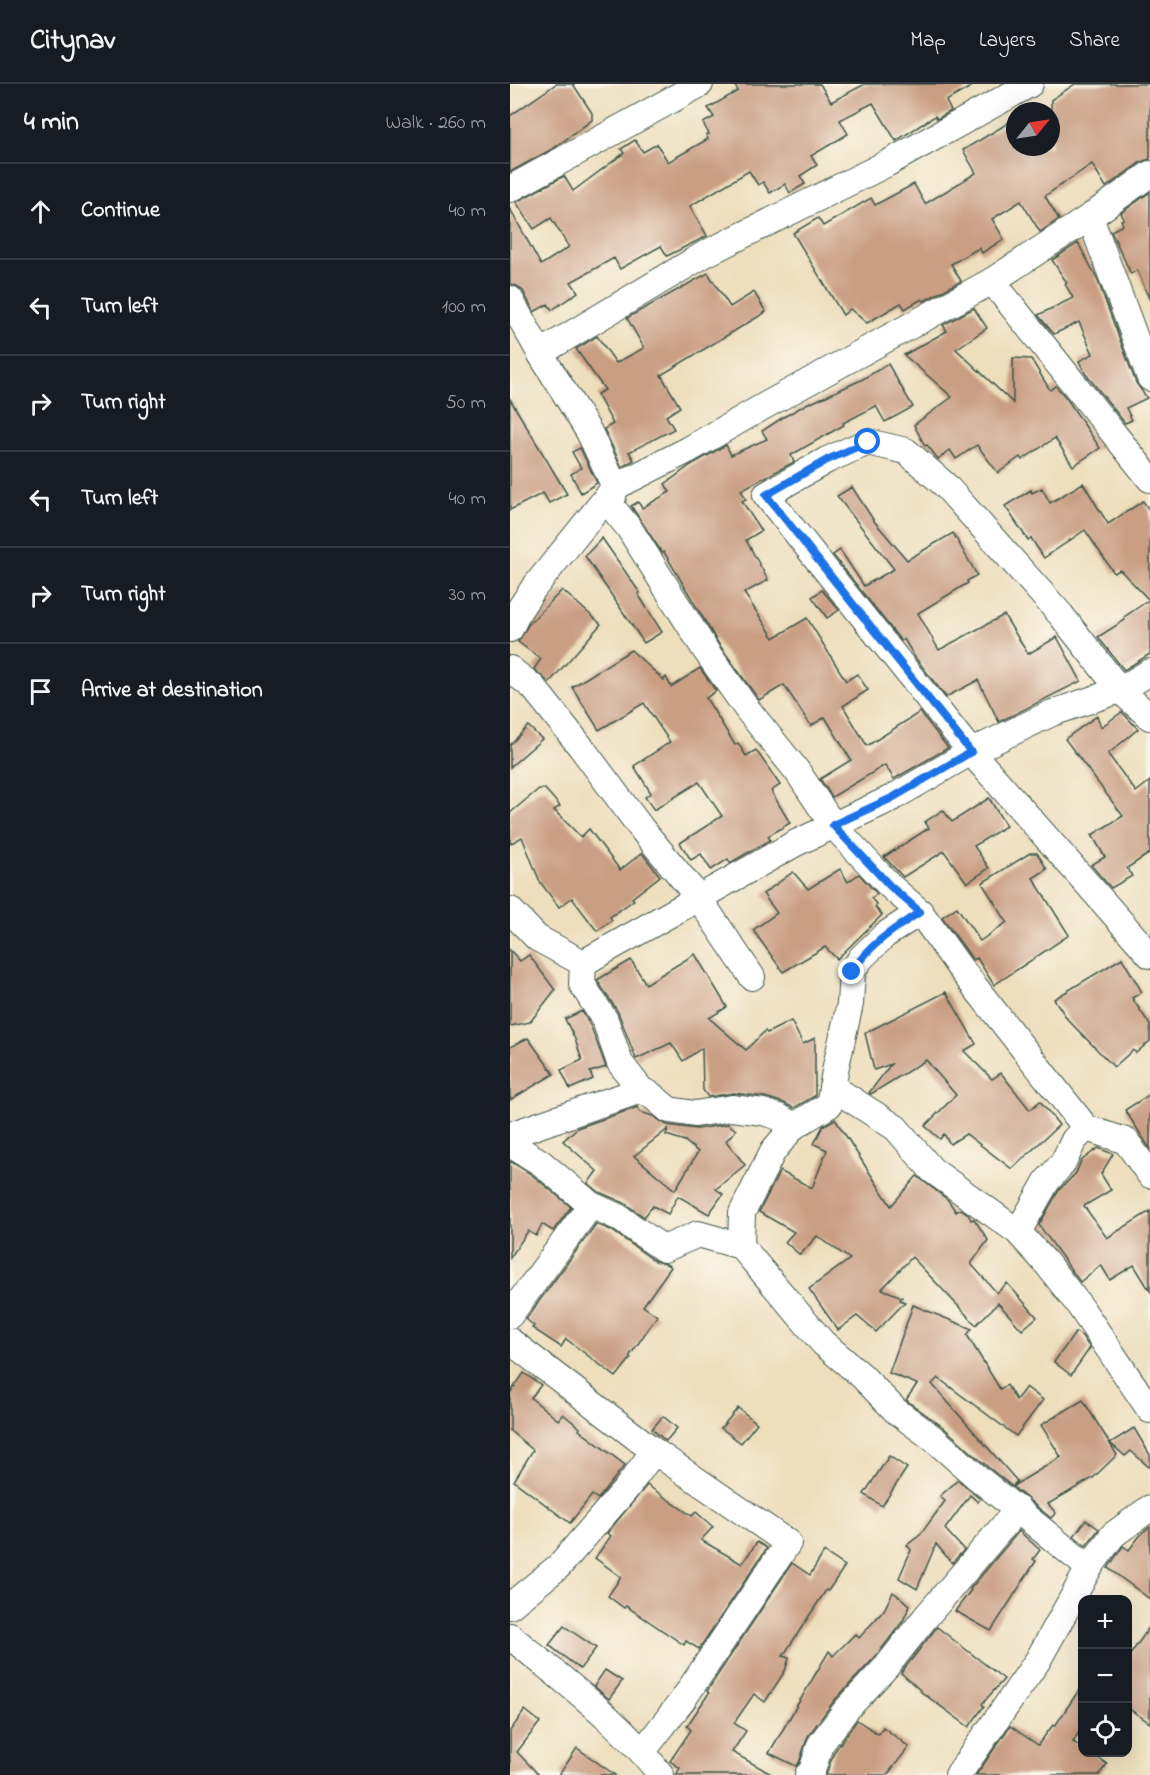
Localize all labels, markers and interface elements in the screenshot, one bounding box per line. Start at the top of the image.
text: Citynav [30,21,115,62]
text: Map [910,26,946,56]
text: Layers [979,26,1036,56]
text: Share [1069,26,1120,56]
north arrow [1006,102,1060,156]
text: 4 min [24,104,79,142]
text: Walk · 260 m [385,109,486,138]
icon: ahead [24,195,57,228]
text: Continue [81,195,160,227]
text: 40 m [449,197,486,226]
icon: left [24,291,57,324]
text: Turn left [81,291,158,323]
text: 100 m [442,293,486,322]
icon: right [24,387,57,420]
text: Turn right [81,387,166,419]
text: 50 m [445,389,486,418]
route start [854,428,880,454]
icon: left [24,483,57,516]
text: Turn left [81,483,158,515]
text: 40 m [449,485,486,514]
icon: right [24,579,57,612]
text: Turn right [81,579,166,611]
text: 30 m [449,581,486,610]
icon: arrive [24,675,57,708]
text: Arrive at destination [81,675,263,707]
route end [838,958,864,984]
map controls [1078,1595,1132,1757]
button: + [1078,1595,1132,1649]
button: − [1078,1649,1132,1703]
button: locate [1078,1703,1132,1757]

